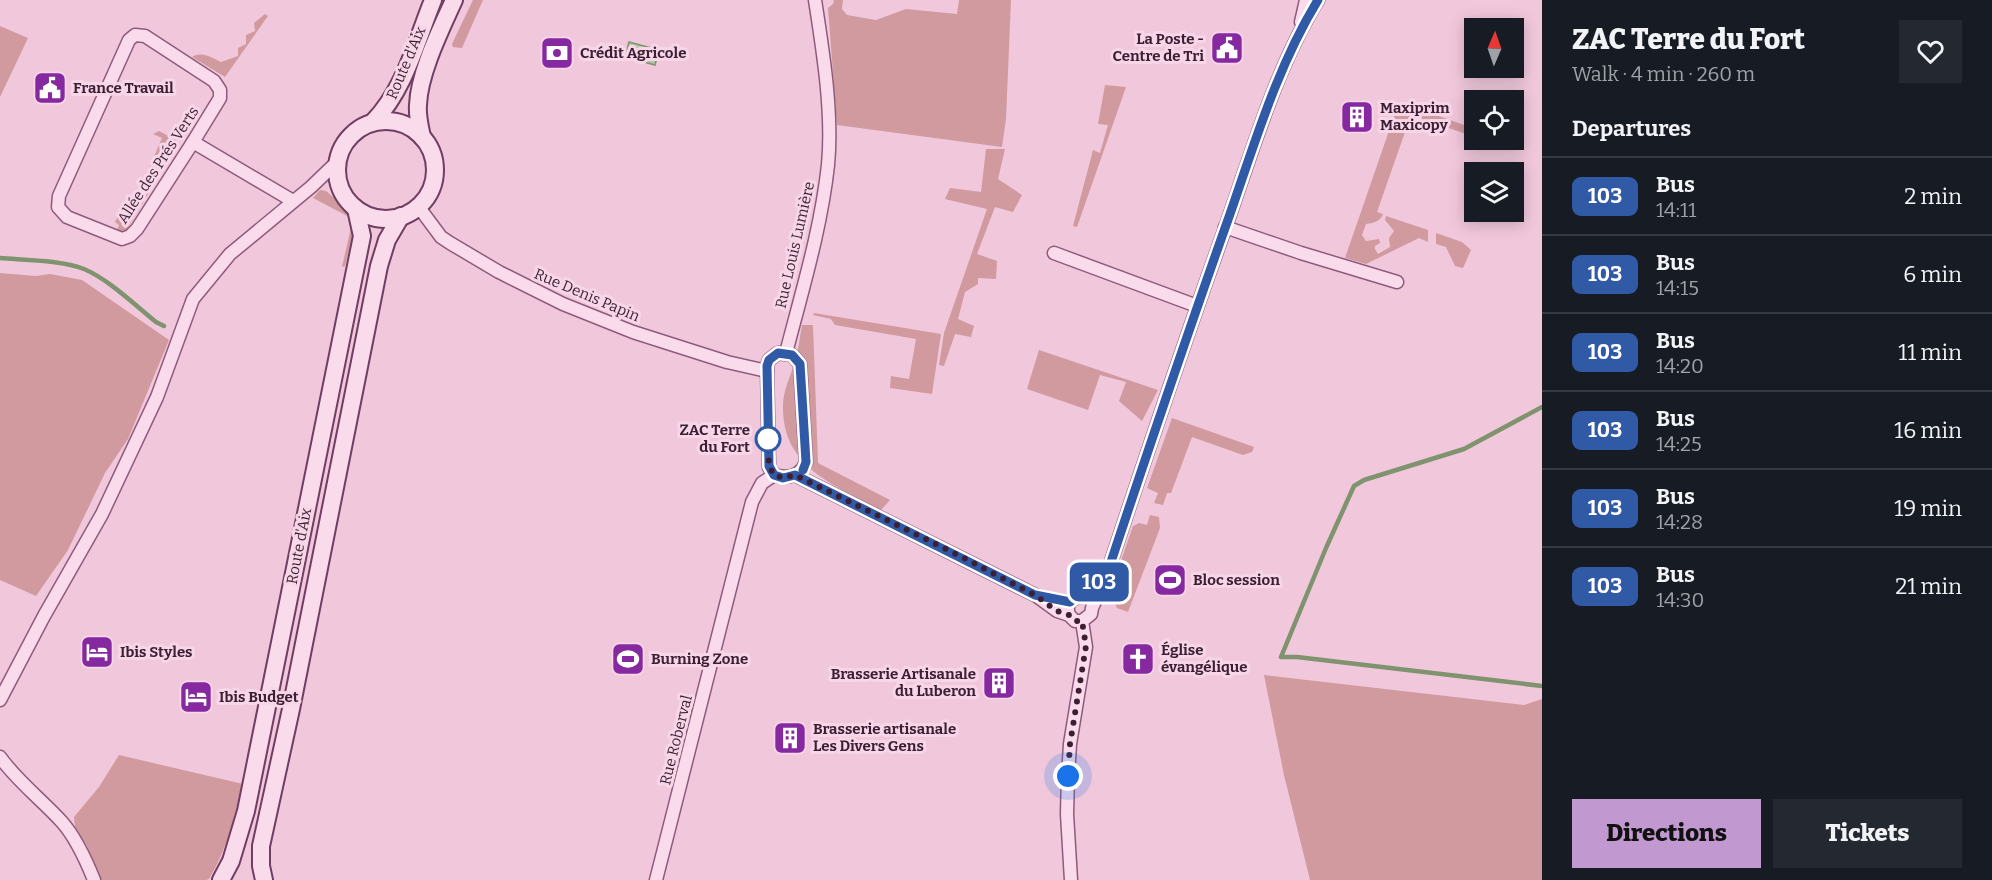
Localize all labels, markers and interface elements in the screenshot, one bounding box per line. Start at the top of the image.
north arrow [1464,18,1524,78]
map controls [1464,18,1524,222]
button: heart [1899,20,1962,83]
street label: Route d'Aix [383,23,430,102]
text: ZAC Terre du Fort [1572,23,1805,56]
place label: La Poste - Centre de Tri [1113,30,1204,65]
public building icon: La Poste - Centre de Tri [1209,30,1245,66]
bank icon: Crédit Agricole [539,35,575,71]
place label: Crédit Agricole [580,44,686,62]
text: Walk · 4 min · 260 m [1572,62,1755,86]
public building icon: France Travail [32,70,68,106]
place label: France Travail [73,79,174,97]
button: locate [1464,90,1524,150]
building icon: Maxiprim Maxicopy [1339,99,1375,135]
place label: Maxiprim Maxicopy [1380,99,1450,134]
street label: Allée des Prés Verts [113,103,203,227]
text: Departures [1572,115,1691,142]
button: layers [1464,162,1524,222]
text: Bus [1656,171,1695,198]
street label: Rue Louis Lumière [772,180,818,310]
text: 103 [1588,183,1622,209]
text: 2 min [1904,183,1962,210]
text: 14:11 [1656,198,1696,222]
text: Bus [1656,249,1695,276]
text: 103 [1588,261,1622,287]
text: 6 min [1903,261,1962,288]
street label: Rue Denis Papin [532,265,643,326]
text: 14:15 [1656,276,1699,300]
text: Bus [1656,327,1695,354]
text: 103 [1588,339,1622,365]
text: 11 min [1898,339,1962,366]
text: 14:20 [1656,354,1704,378]
text: Bus [1656,405,1695,432]
text: 103 [1588,417,1622,443]
text: 16 min [1894,417,1962,444]
place label: ZAC Terre du Fort [680,421,750,456]
marker: ZAC Terre du Fort [755,426,781,452]
text: 14:25 [1656,432,1702,456]
text: Bus [1656,483,1695,510]
text: 103 [1588,495,1622,521]
text: 19 min [1894,495,1962,522]
street label: Route d'Aix [283,506,315,586]
text: 14:28 [1656,510,1703,534]
text: Bus [1656,561,1695,588]
line badge: 103 [1064,562,1134,602]
sports icon: Bloc session [1152,562,1188,598]
text: 103 [1082,569,1116,595]
place label: Bloc session [1193,571,1280,589]
text: 103 [1588,573,1622,599]
text: 21 min [1895,573,1962,600]
text: 14:30 [1656,588,1704,612]
hotel icon: Ibis Styles [79,634,115,670]
sports icon: Burning Zone [610,641,646,677]
church icon: Église évangélique [1120,641,1156,677]
place label: Église évangélique [1161,641,1248,676]
place label: Ibis Styles [120,643,193,661]
place label: Burning Zone [651,650,748,668]
place label: Brasserie Artisanale du Luberon [831,665,976,700]
building icon: Brasserie Artisanale du Luberon [981,665,1017,701]
hotel icon: Ibis Budget [178,679,214,715]
place label: Ibis Budget [219,688,299,706]
street label: Rue Roberval [656,693,696,787]
building icon: Brasserie artisanale Les Divers Gens [772,720,808,756]
place label: Brasserie artisanale Les Divers Gens [813,720,956,755]
your location [1053,761,1083,791]
button: Directions [1572,799,1761,868]
button: Tickets [1773,799,1962,868]

